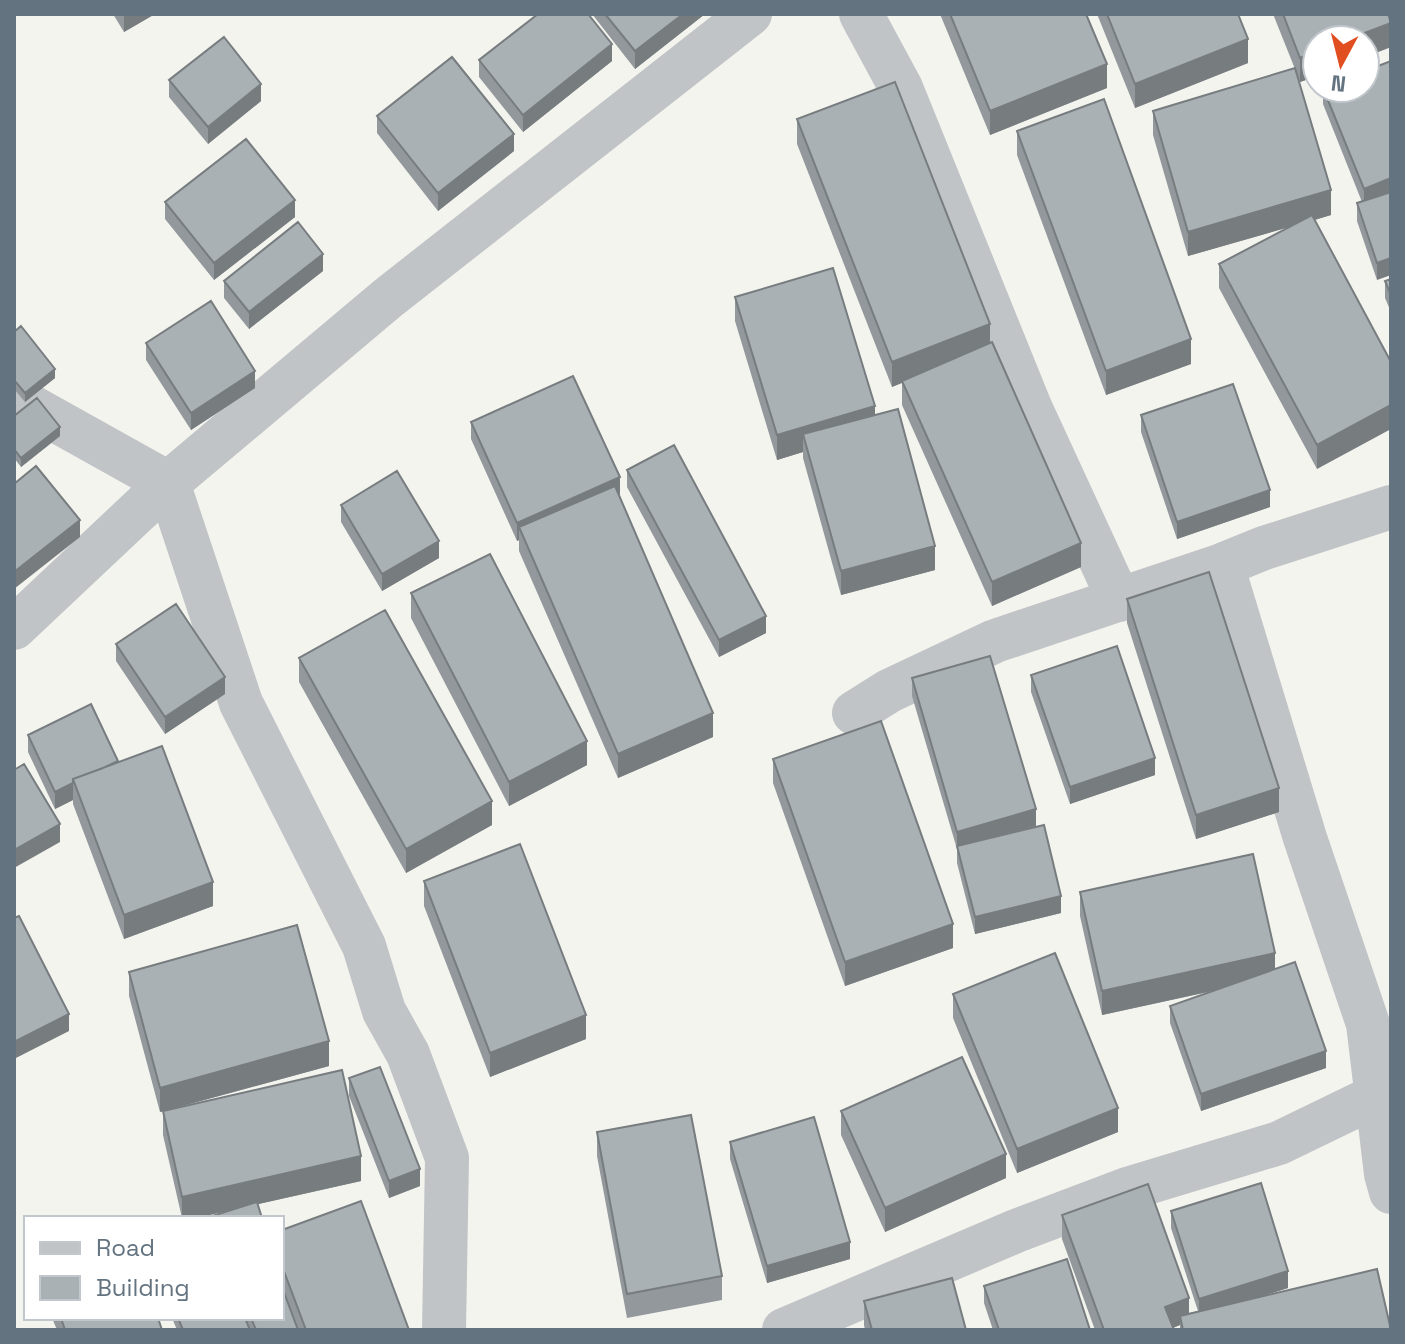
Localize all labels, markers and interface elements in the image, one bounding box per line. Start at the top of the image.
north arrow [1301,24,1381,104]
text: N [1330,69,1348,99]
legend [24,1216,284,1320]
text: Road [96,1232,155,1263]
text: Building [96,1272,190,1303]

